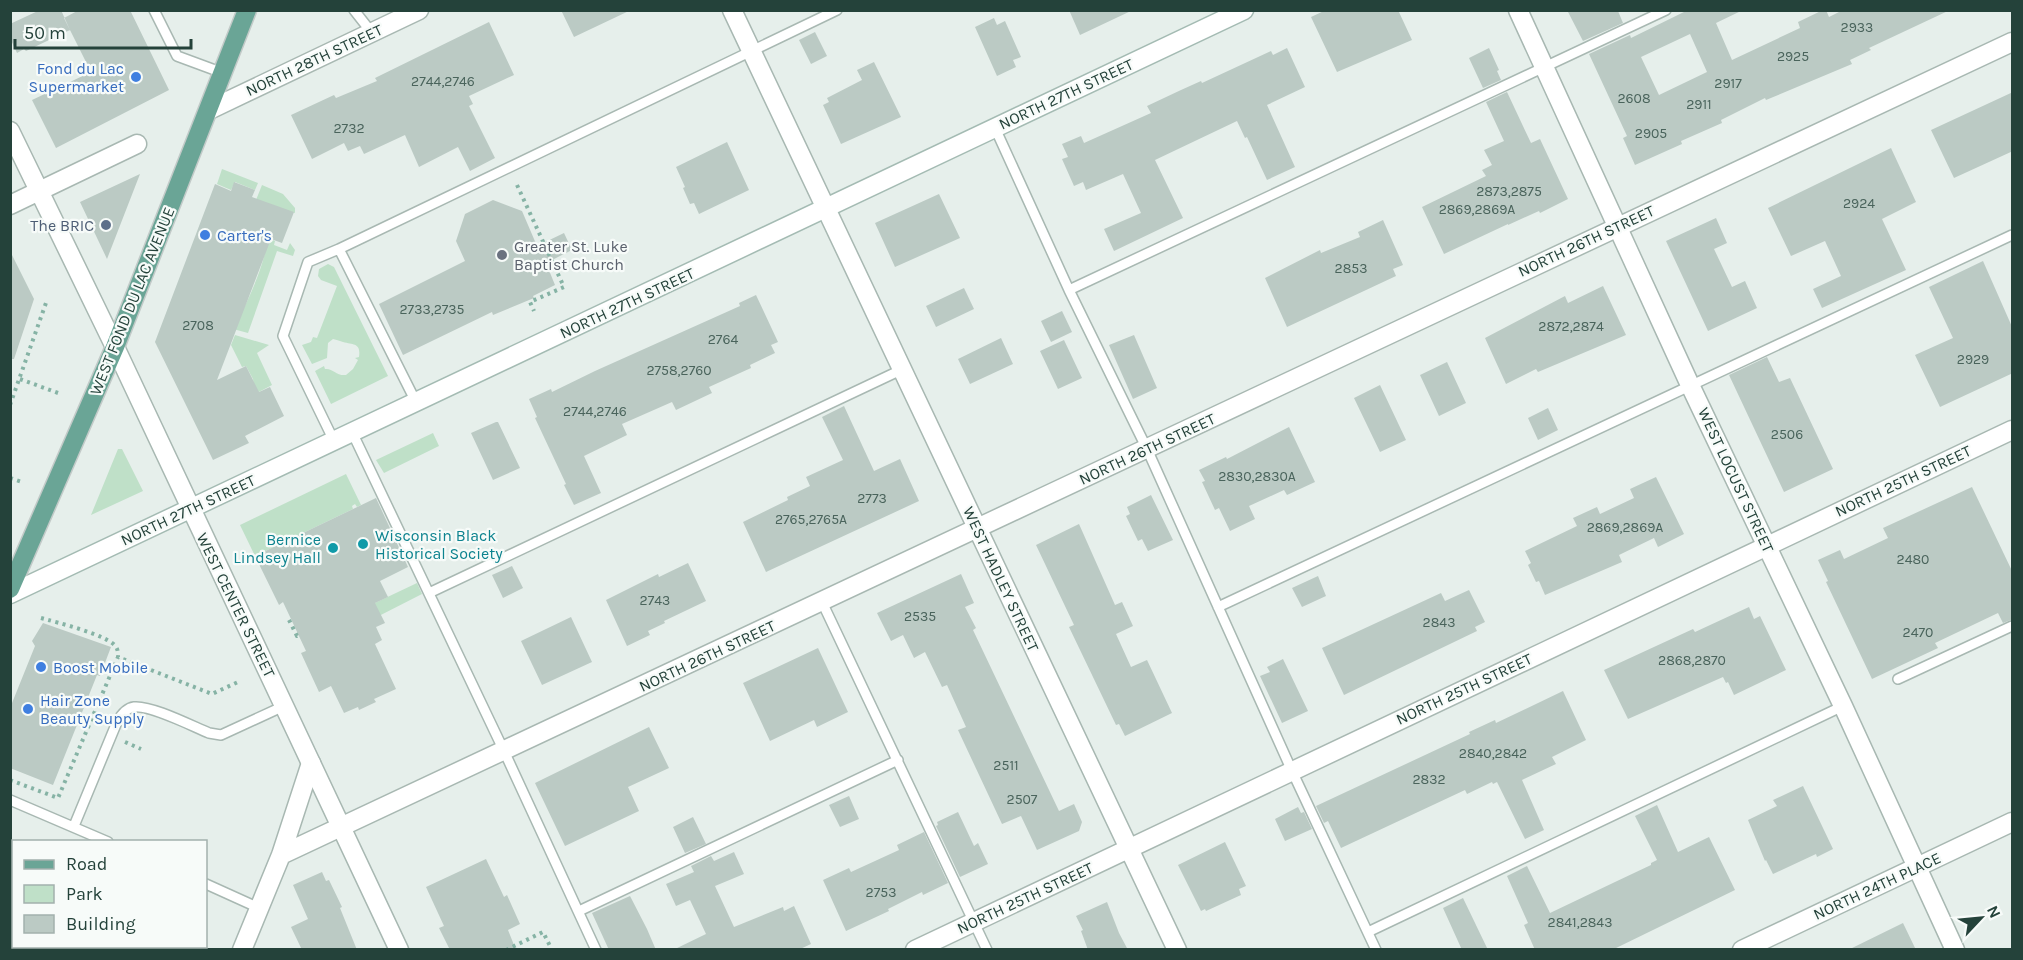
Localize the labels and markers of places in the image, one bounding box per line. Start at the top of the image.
place label: Fond du Lac Supermarket [28,59,124,96]
marker: Fond du Lac Supermarket [129,70,143,84]
place label: The BRIC [30,216,94,235]
marker: The BRIC [99,218,113,232]
place label: Carter's [217,226,272,245]
marker: Carter's [198,228,212,242]
place label: Greater St. Luke Baptist Church [514,237,628,274]
marker: Greater St. Luke Baptist Church [495,248,509,262]
place label: Wisconsin Black Historical Society [375,526,503,563]
place label: Bernice Lindsey Hall [233,530,321,567]
marker: Wisconsin Black Historical Society [356,537,370,551]
marker: Bernice Lindsey Hall [326,541,340,555]
place label: Boost Mobile [53,658,148,677]
marker: Boost Mobile [34,660,48,674]
place label: Hair Zone Beauty Supply [40,691,144,728]
marker: Hair Zone Beauty Supply [21,702,35,716]

